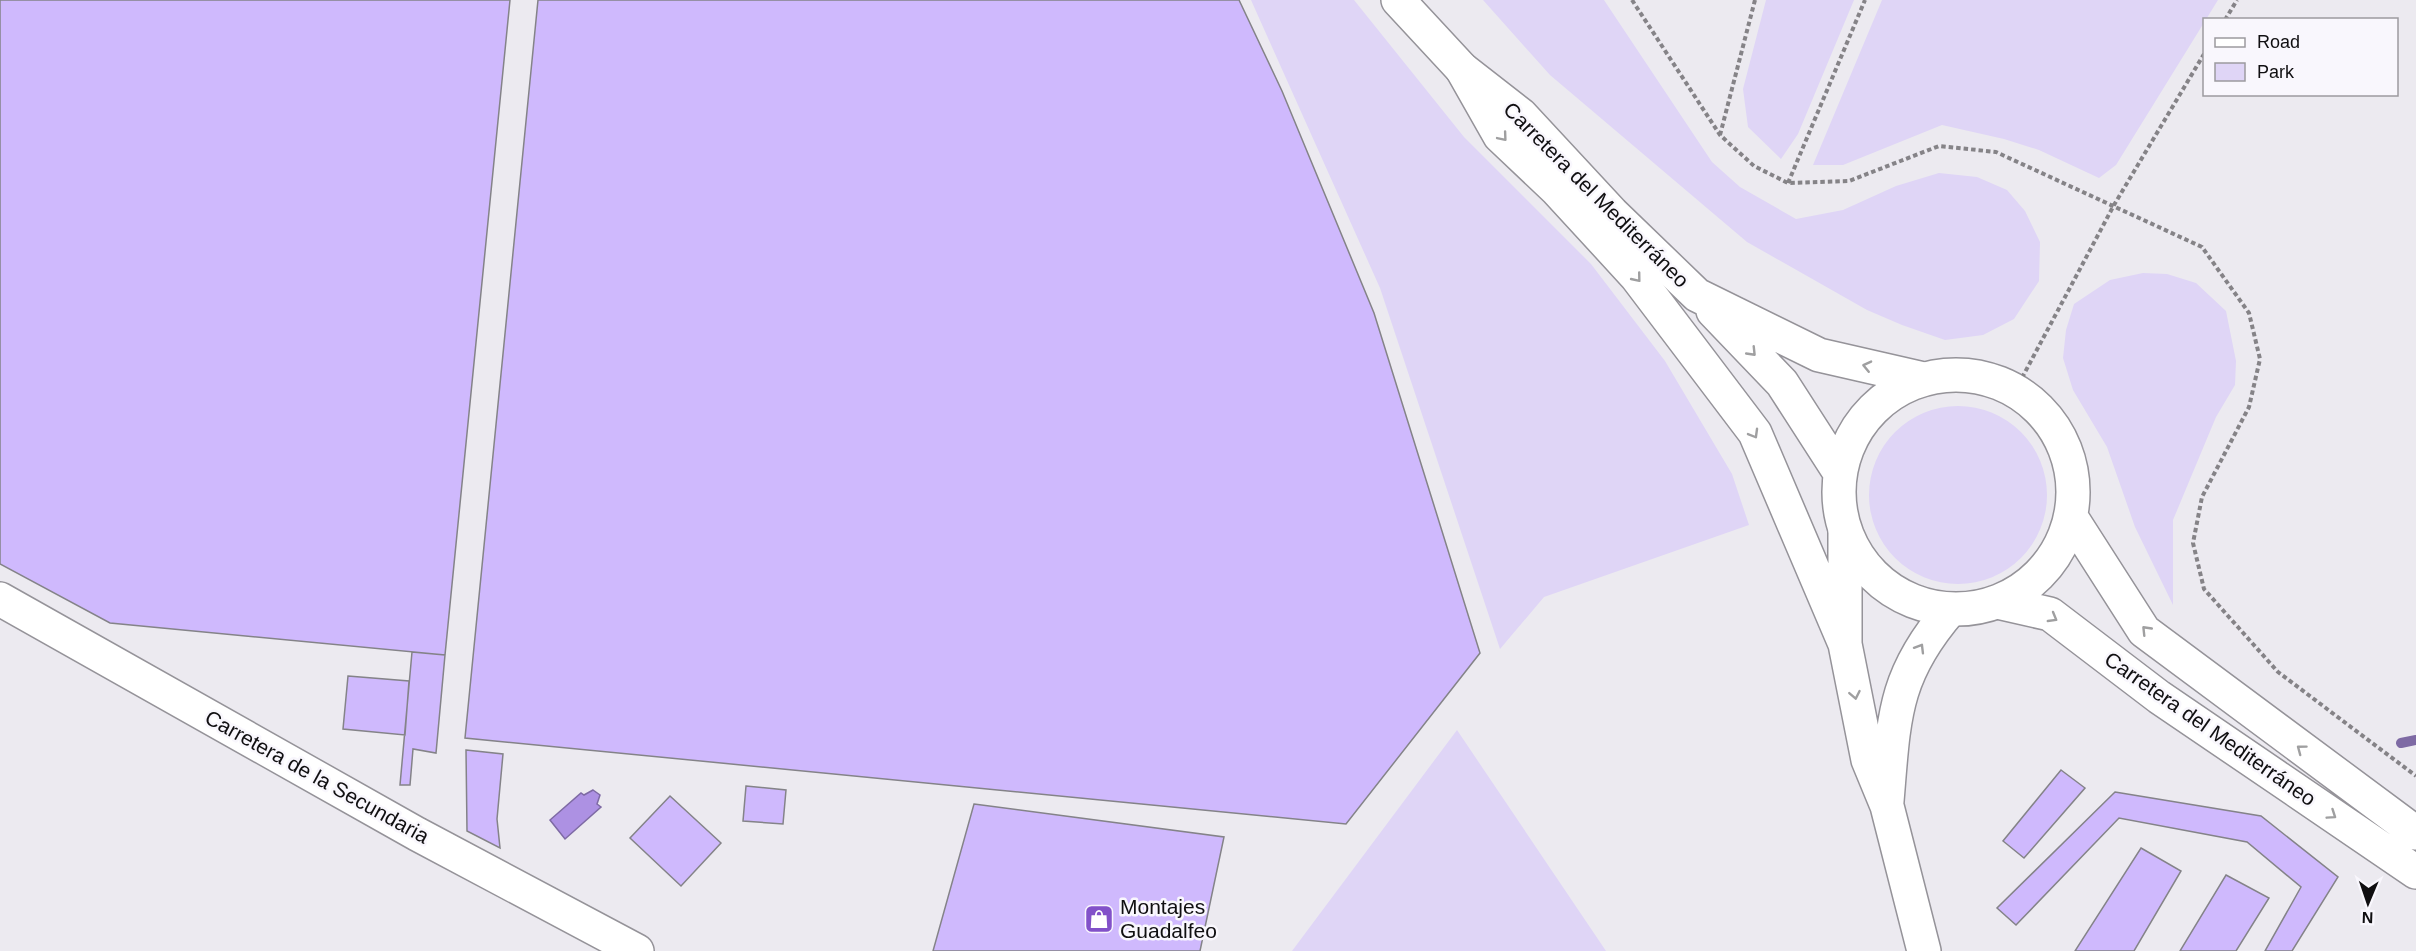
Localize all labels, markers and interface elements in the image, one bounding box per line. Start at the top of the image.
legend [2203,18,2398,96]
text: Road [2257,32,2300,52]
text: Park [2257,62,2295,82]
street label: Carretera del Mediterráneo [1499,97,1694,292]
one-way arrow [1495,130,1506,141]
one-way arrow [1630,271,1641,282]
one-way arrow [1745,345,1756,356]
one-way arrow [1863,360,1873,373]
one-way arrow [1746,428,1758,438]
one-way arrow [2047,611,2057,622]
one-way arrow [2142,627,2153,637]
one-way arrow [1913,644,1925,654]
street label: Carretera del Mediterráneo [2100,647,2320,810]
one-way arrow [1848,690,1861,700]
street label: Carretera de la Secundaria [201,705,433,848]
one-way arrow [2296,745,2307,756]
one-way arrow [2326,808,2337,819]
north arrow [2338,873,2398,933]
place label: Montajes Guadalfeo [1120,895,1217,942]
shop icon: Montajes Guadalfeo [1083,903,1115,935]
text: N [2361,909,2374,926]

